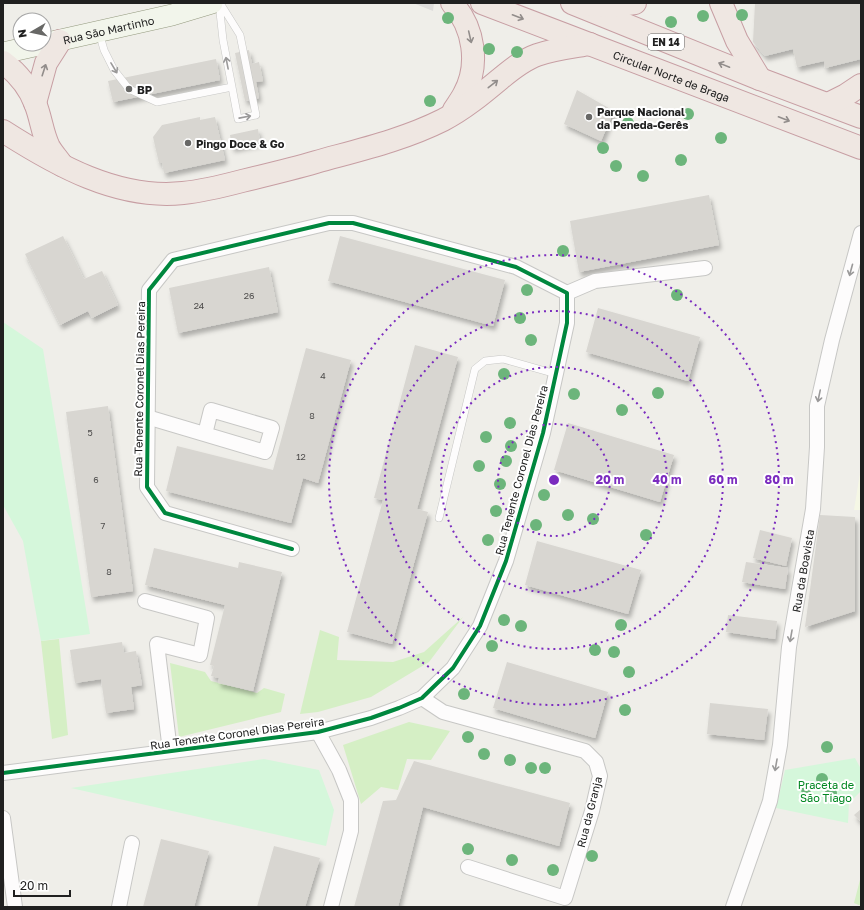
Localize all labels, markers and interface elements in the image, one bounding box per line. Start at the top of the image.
north arrow [12,12,52,52]
street label: Rua São Martinho [61,13,156,46]
one-way arrow [512,13,524,21]
text: N [15,28,29,39]
one-way arrow [467,30,475,43]
road number: EN 14 [648,34,684,50]
street label: Circular Norte de Braga [611,47,732,104]
one-way arrow [223,57,231,70]
one-way arrow [718,60,730,68]
one-way arrow [110,62,118,74]
one-way arrow [41,64,48,77]
one-way arrow [488,80,499,89]
place label: BP [137,83,153,96]
marker: BP [124,84,134,94]
place label: Parque Nacional da Peneda-Gerês [597,105,688,131]
marker: Parque Nacional da Peneda-Gerês [584,112,594,122]
one-way arrow [238,113,251,121]
one-way arrow [777,115,789,123]
place label: Pingo Doce & Go [196,137,285,150]
marker: Pingo Doce & Go [183,138,193,148]
one-way arrow [847,264,854,277]
house number: 26 [244,290,254,301]
house number: 24 [194,300,205,311]
street label: Rua Tenente Coronel Dias Pereira [131,301,147,477]
house number: 4 [320,370,326,381]
street label: Rua Tenente Coronel Dias Pereira [492,384,550,556]
one-way arrow [815,390,823,403]
house number: 8 [309,410,315,421]
house number: 5 [87,427,93,438]
house number: 12 [296,451,306,462]
text: 20 m [596,472,624,487]
text: 40 m [653,472,681,487]
text: 60 m [709,472,737,487]
text: 80 m [765,472,793,487]
centre of rings [547,473,561,487]
house number: 6 [93,474,99,485]
house number: 7 [101,520,106,531]
street label: Rua da Boavista [789,528,816,613]
house number: 8 [106,566,112,577]
one-way arrow [787,629,795,642]
street label: Rua Tenente Coronel Dias Pereira [149,714,325,752]
one-way arrow [772,758,780,771]
street label: Rua da Granja [574,775,604,849]
park label: Praceta de São Tiago [798,778,854,804]
scale bar [14,872,70,898]
text: 20 m [20,878,48,893]

